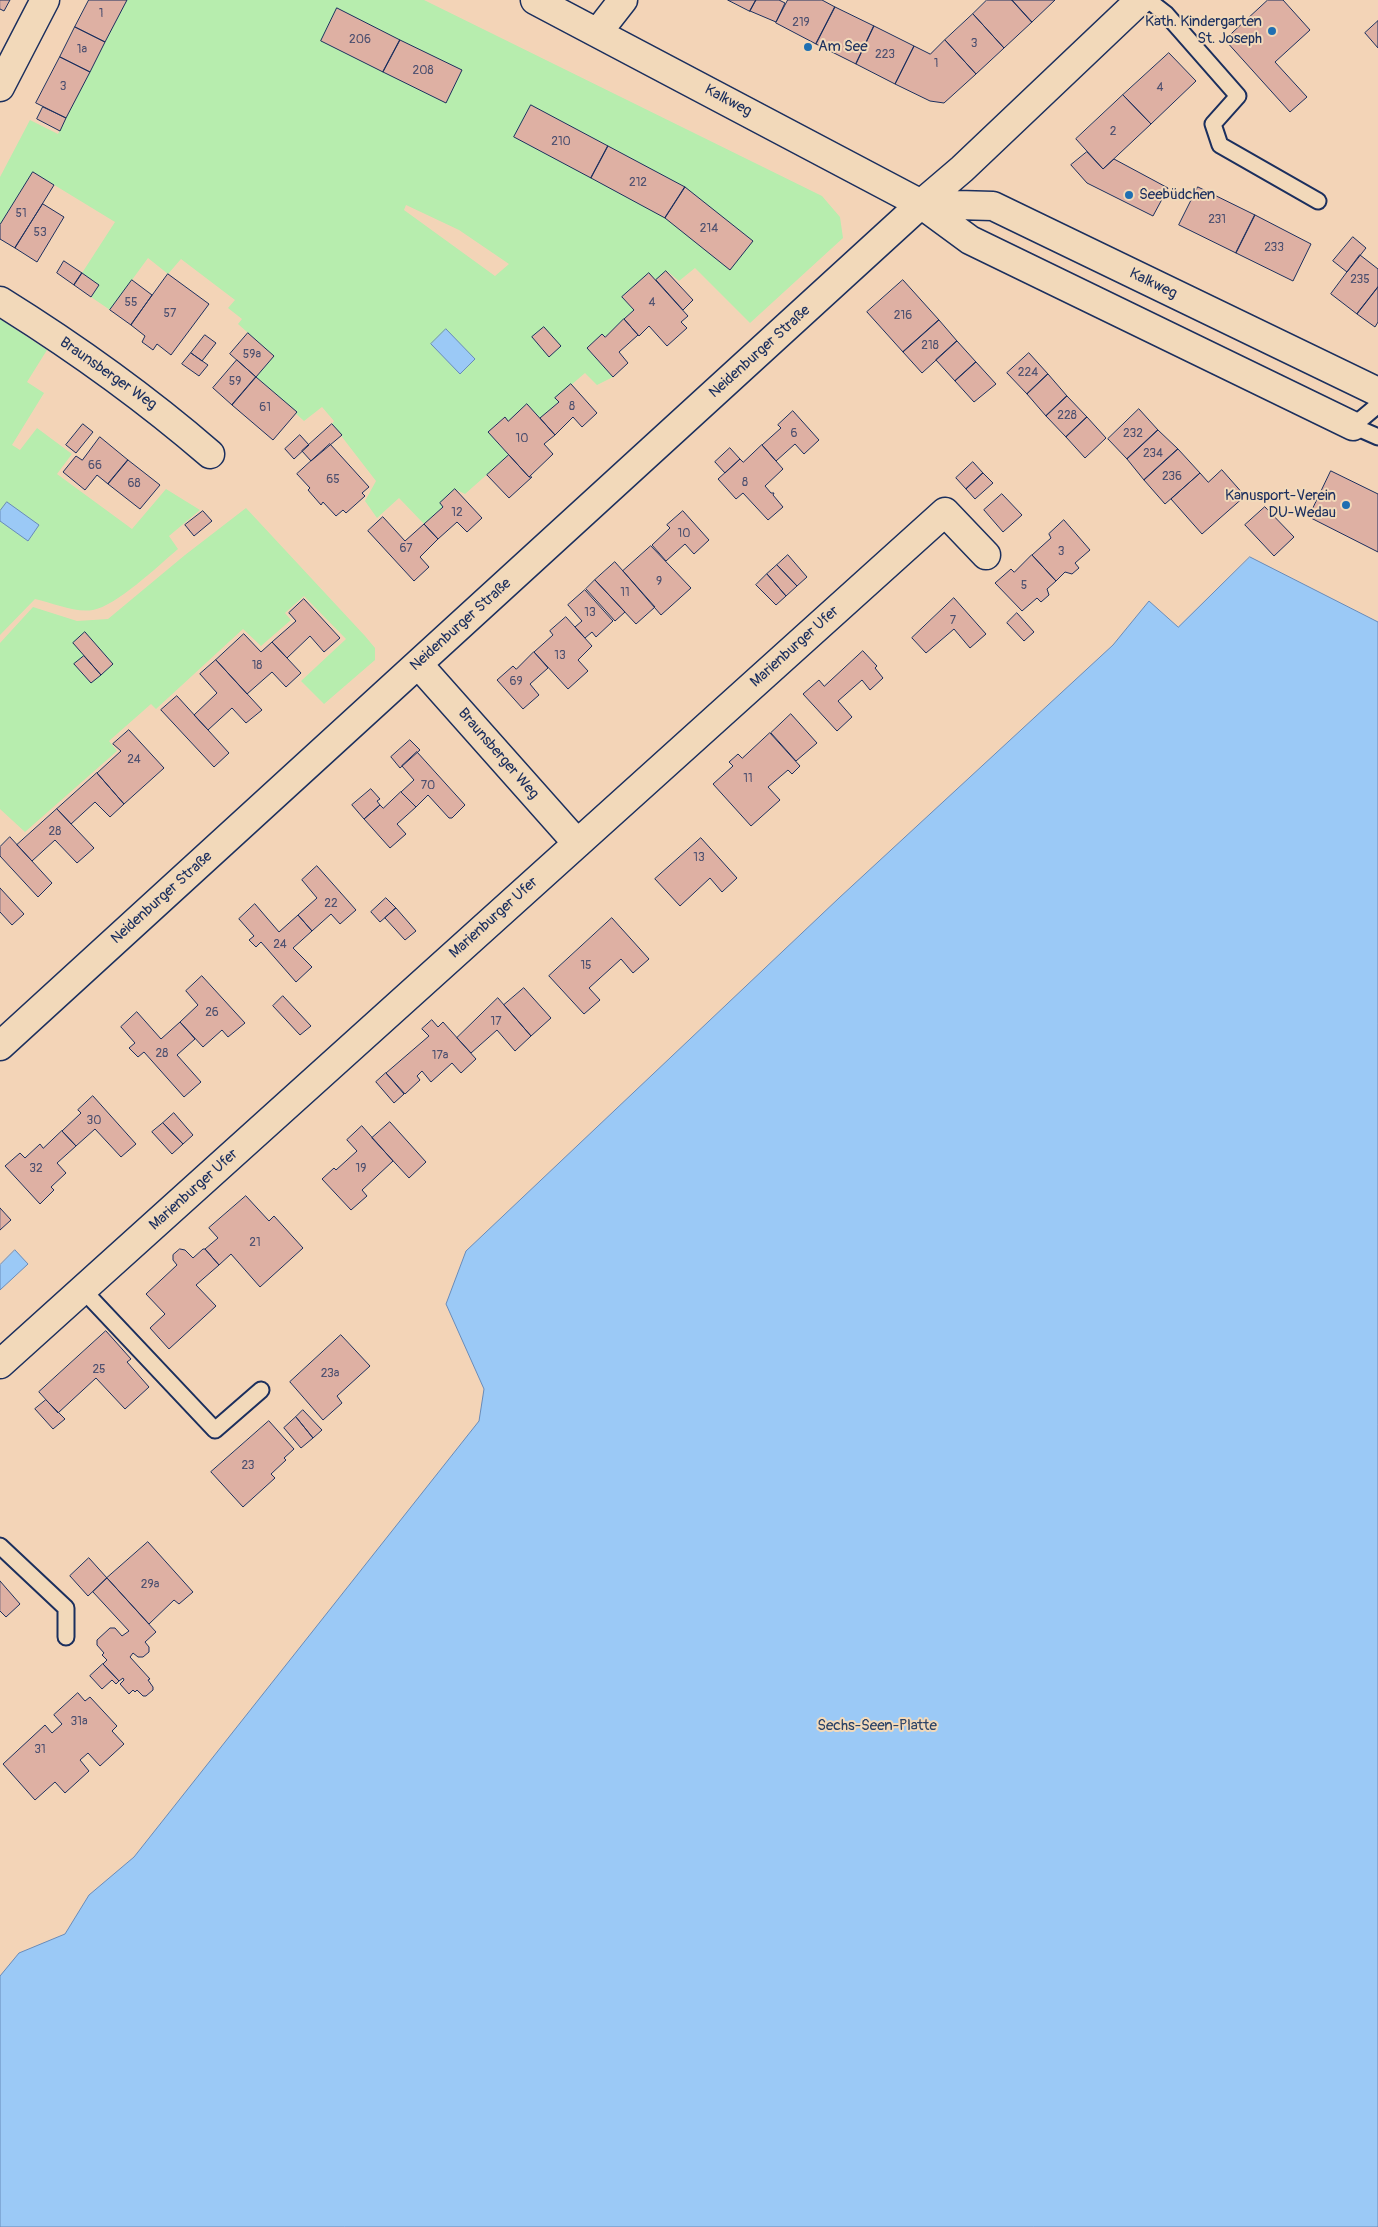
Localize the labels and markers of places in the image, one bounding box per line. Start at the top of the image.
place label: Kath. Kindergarten St. Joseph [1145,13,1262,48]
marker: Kath. Kindergarten St. Joseph [1266,25,1278,37]
place label: Am See [818,38,868,56]
marker: Am See [802,41,814,53]
place label: Seebüdchen [1139,186,1215,204]
marker: Seebüdchen [1123,189,1135,201]
place label: Kanusport-Verein DU-Wedau [1225,487,1336,522]
marker: Kanusport-Verein DU-Wedau [1340,499,1352,511]

